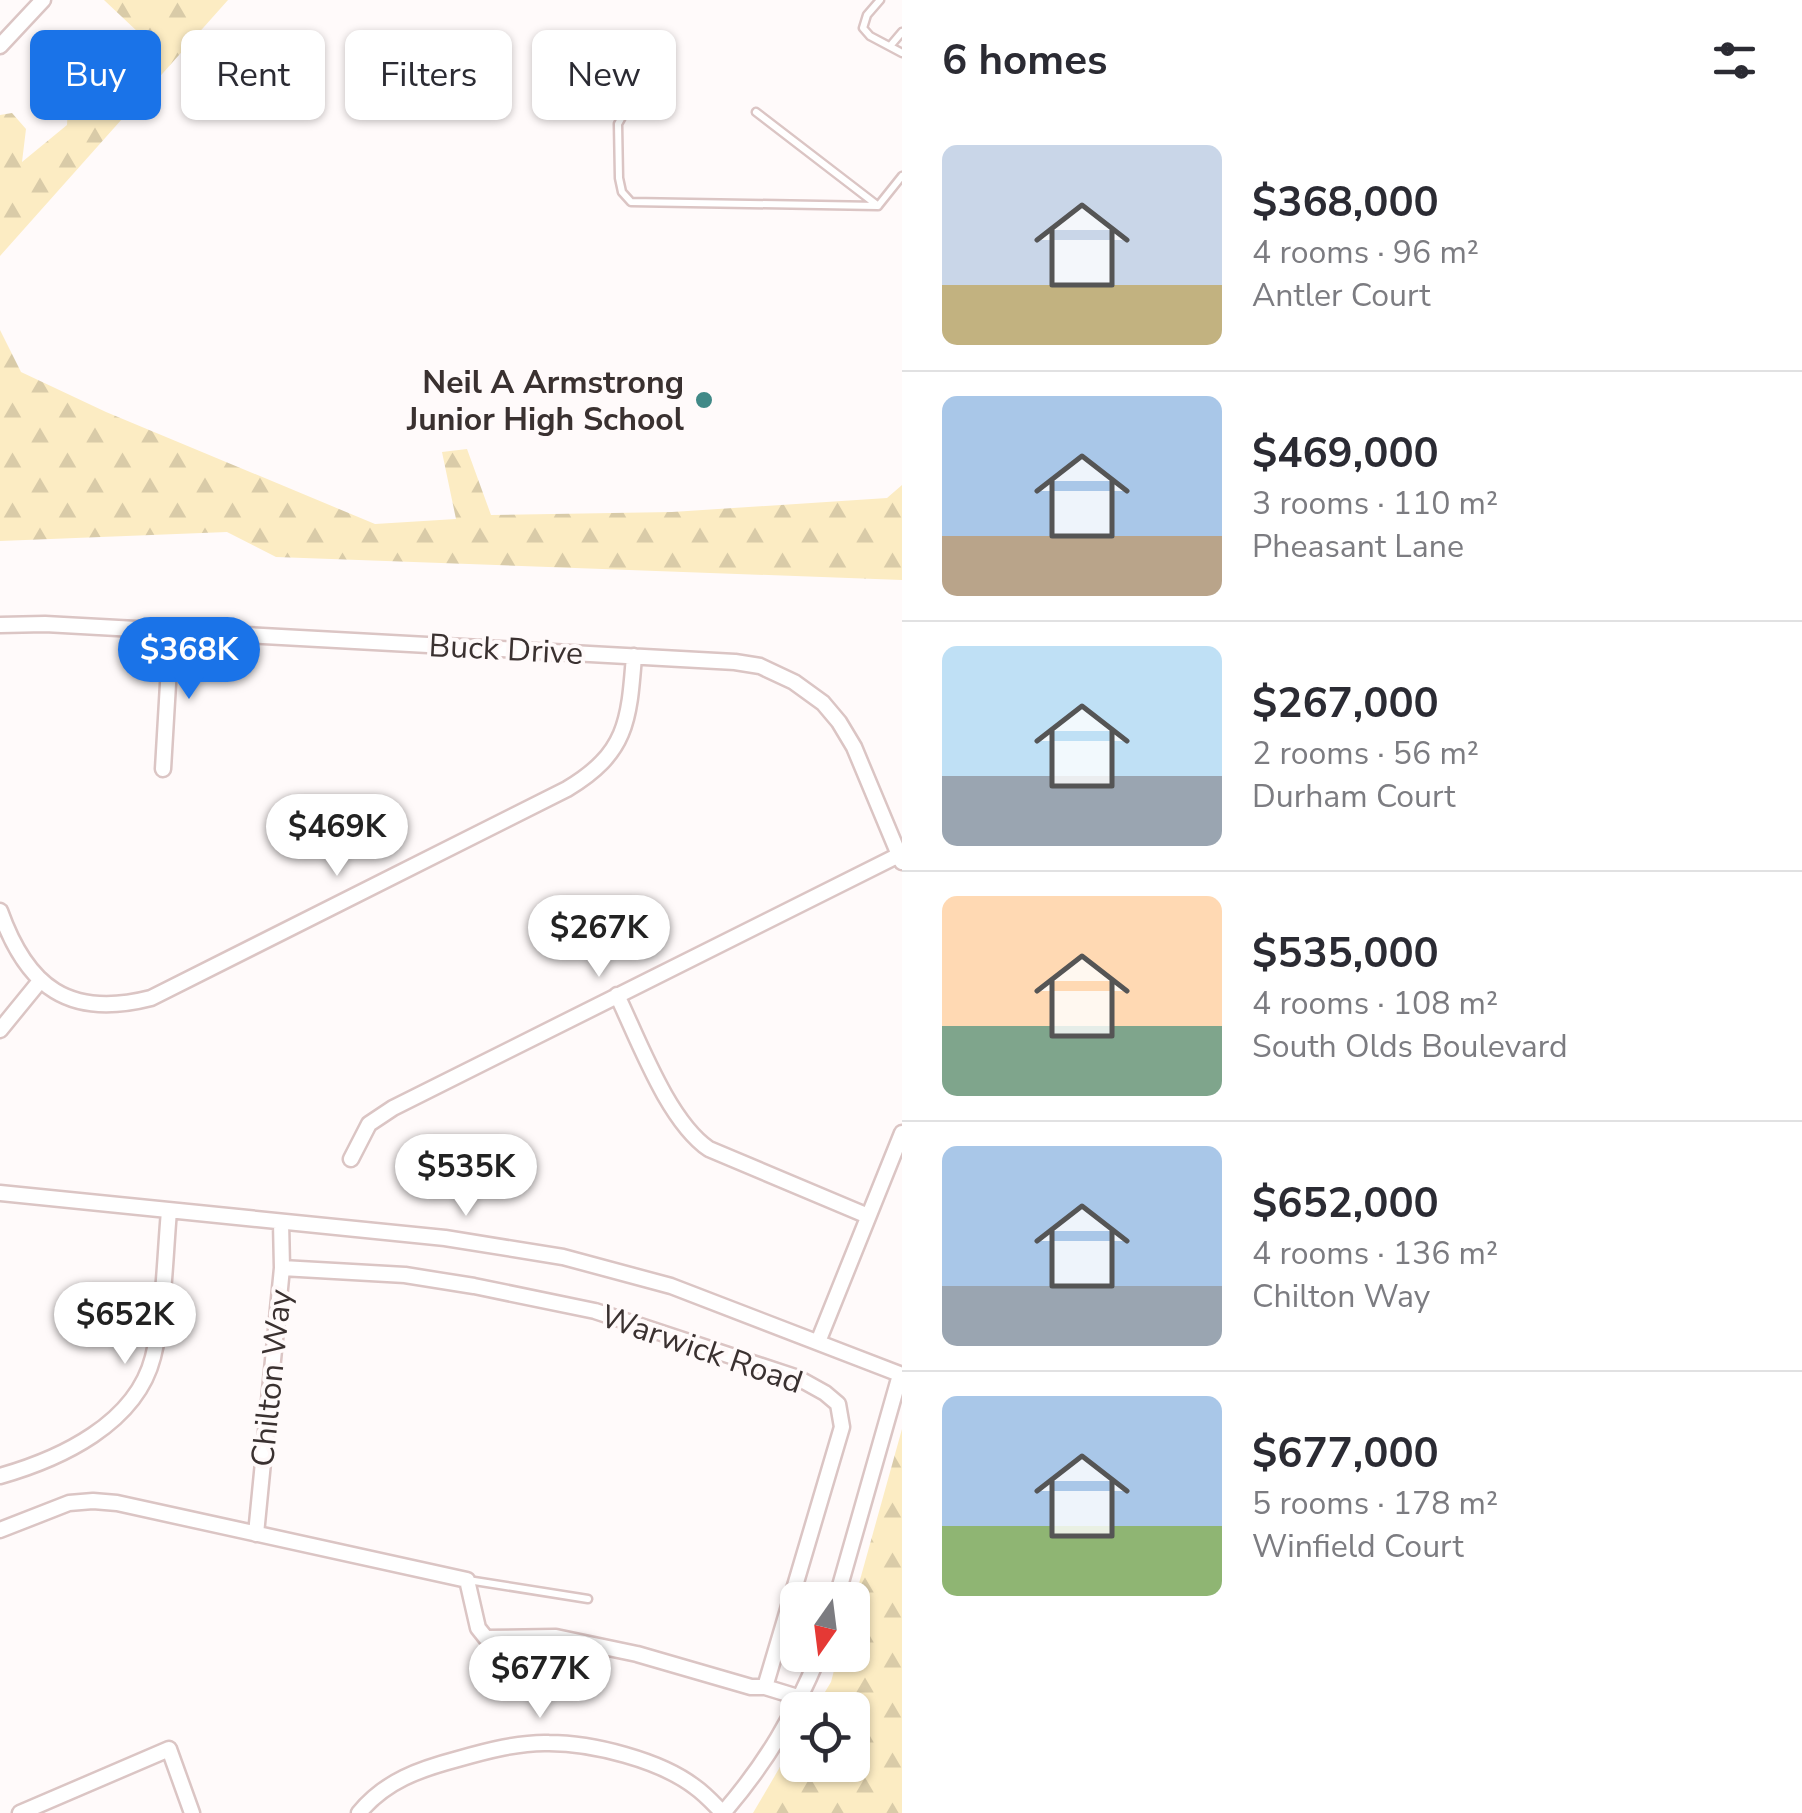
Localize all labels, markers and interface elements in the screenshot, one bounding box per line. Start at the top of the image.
chip: Buy [30,30,161,120]
chip: Rent [181,30,325,120]
chip: Filters [345,30,512,120]
chip: New [532,30,676,120]
text: 6 homes [942,32,1107,89]
icon: filters [1707,33,1762,88]
text: $368,000 [1252,174,1439,231]
icon: home [1022,185,1142,305]
text: 4 rooms · 96 m² [1252,231,1479,274]
text: Antler Court [1252,274,1430,317]
place label: Neil A Armstrong Junior High School [406,361,684,441]
marker: Neil A Armstrong Junior High School [693,389,715,411]
text: $469,000 [1252,425,1439,482]
icon: home [1022,436,1142,556]
text: 3 rooms · 110 m² [1252,482,1498,525]
text: Pheasant Lane [1252,525,1464,568]
pin: $368K [119,617,259,702]
street label: Buck Drive [428,624,584,675]
text: $368K [140,628,238,671]
text: $267,000 [1252,675,1439,732]
icon: home [1022,686,1142,806]
text: 2 rooms · 56 m² [1252,732,1479,775]
text: Durham Court [1252,775,1456,818]
pin: $469K [267,794,407,879]
text: $469K [288,805,386,848]
pin: $267K [529,895,669,980]
text: $267K [550,906,648,949]
text: $535,000 [1252,925,1439,982]
icon: home [1022,936,1142,1056]
text: 4 rooms · 108 m² [1252,982,1498,1025]
text: South Olds Boulevard [1252,1025,1568,1068]
pin: $535K [396,1134,536,1219]
text: $535K [417,1145,515,1188]
text: $652,000 [1252,1175,1439,1232]
icon: home [1022,1186,1142,1306]
text: 4 rooms · 136 m² [1252,1232,1498,1275]
text: Chilton Way [1252,1275,1430,1318]
pin: $652K [55,1282,195,1367]
street label: Chilton Way [241,1287,302,1469]
text: $652K [76,1293,174,1336]
street label: Warwick Road [595,1295,808,1404]
text: $677,000 [1252,1425,1439,1482]
icon: home [1022,1436,1142,1556]
text: 5 rooms · 178 m² [1252,1482,1498,1525]
text: Winfield Court [1252,1525,1464,1568]
north arrow [780,1582,870,1672]
map controls [780,1582,870,1782]
pin: $677K [470,1636,610,1721]
text: $677K [491,1647,589,1690]
button: locate [780,1692,870,1782]

